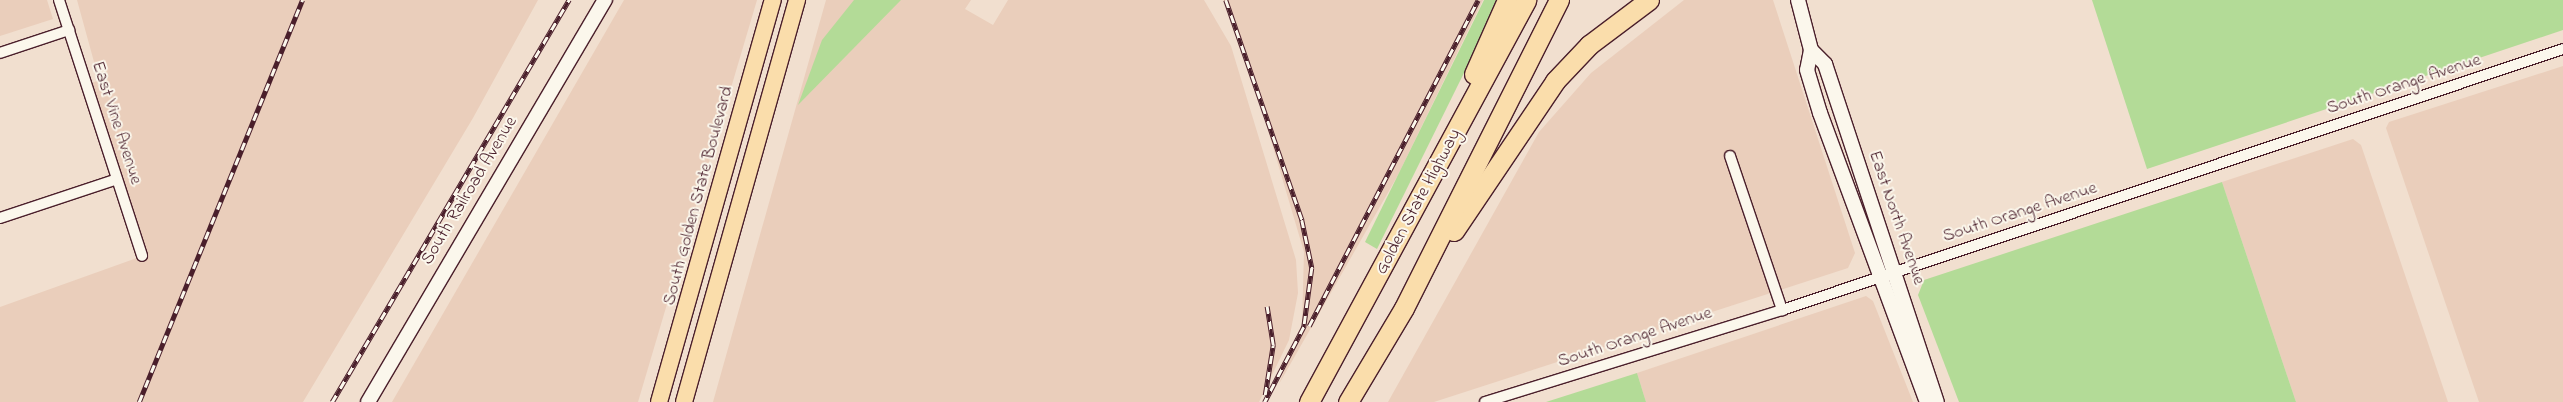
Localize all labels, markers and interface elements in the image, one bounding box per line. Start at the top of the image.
street label: South Orange Avenue [2324,50,2484,120]
street label: East Vine Avenue [86,59,146,187]
street label: South Golden State Boulevard [659,84,739,308]
street label: South Railroad Avenue [417,113,523,269]
street label: Golden State Highway [1371,126,1467,278]
street label: East North Avenue [1863,148,1929,288]
street label: South Orange Avenue [1940,178,2100,248]
street label: South Orange Avenue [1555,303,1715,373]

